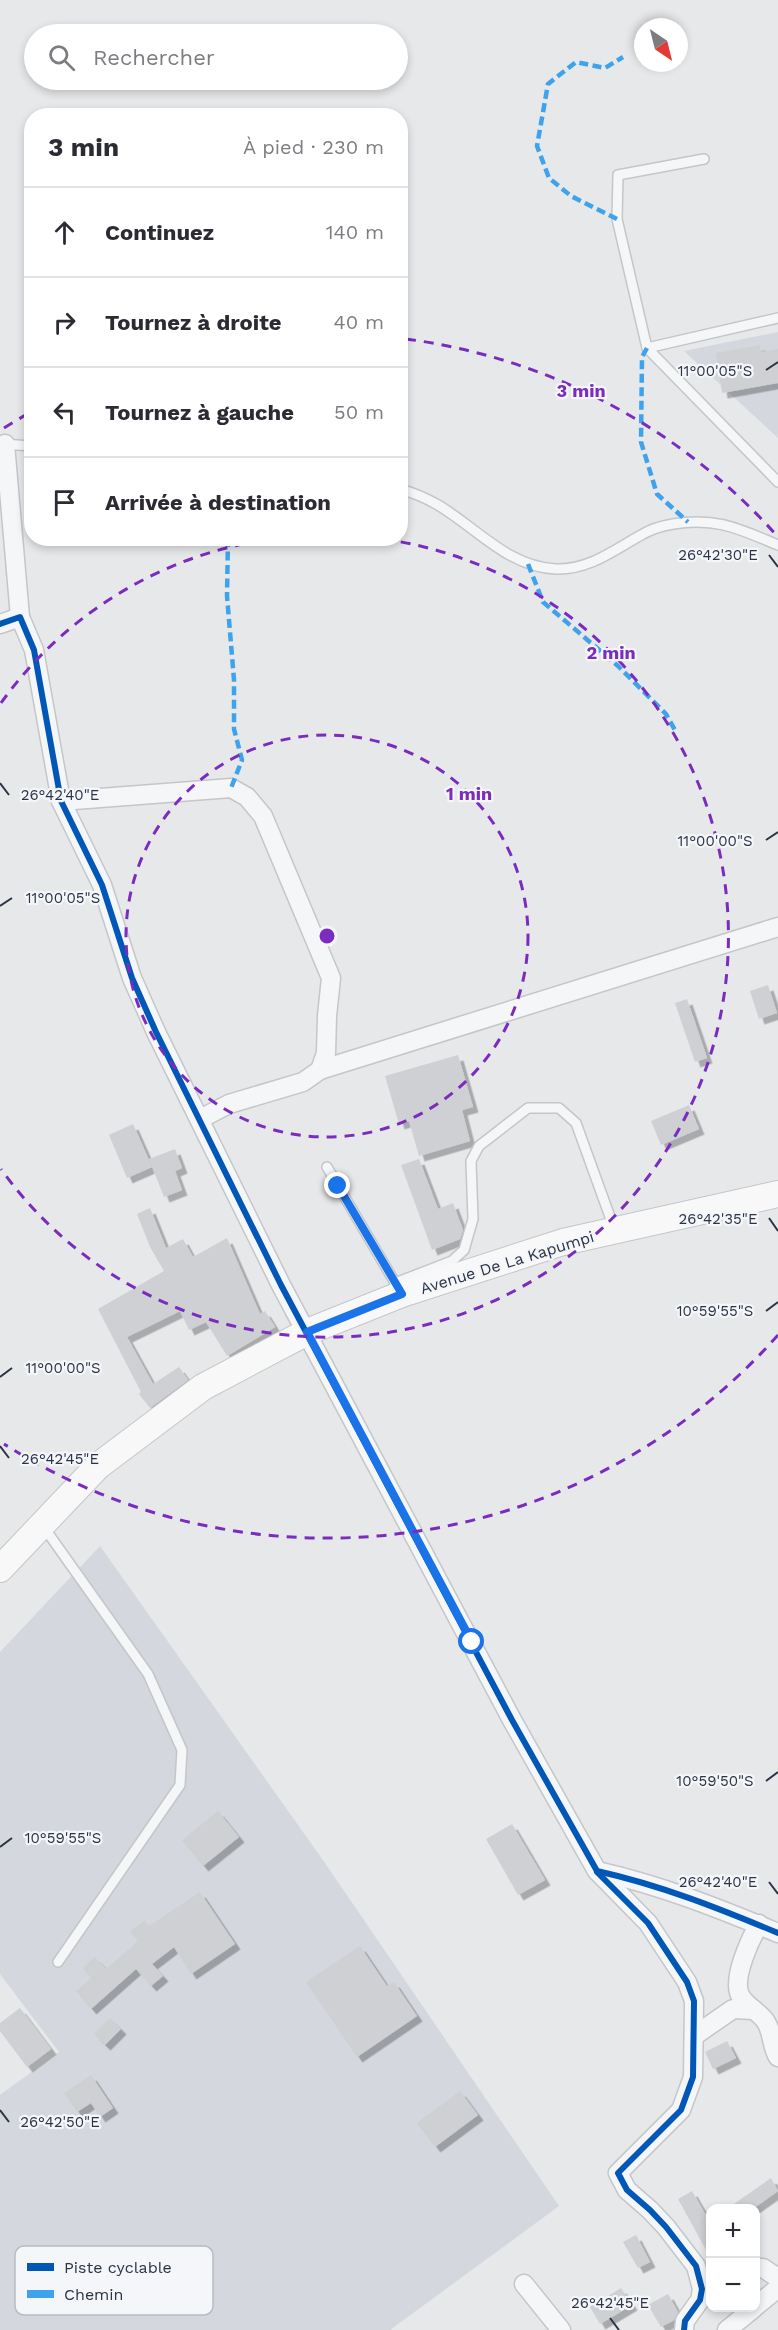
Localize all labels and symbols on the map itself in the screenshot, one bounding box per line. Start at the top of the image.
north arrow [634,18,688,72]
text: 11°00'05"S [678,362,752,380]
text: 3 min [556,380,606,401]
text: 26°42'30"E [678,546,758,564]
text: 2 min [586,642,636,663]
text: 1 min [446,783,492,804]
text: 26°42'40"E [21,786,99,804]
text: 11°00'00"S [677,832,753,850]
text: 11°00'05"S [26,889,100,907]
centre of rings [317,926,337,946]
route end [324,1172,350,1198]
text: 26°42'35"E [679,1210,757,1228]
street label: Avenue De La Kapumpi [418,1227,596,1298]
text: 10°59'55"S [677,1302,753,1320]
text: 11°00'00"S [25,1359,101,1377]
text: 26°42'45"E [21,1450,99,1468]
route start [458,1628,484,1654]
text: 10°59'50"S [676,1772,754,1790]
text: 10°59'55"S [25,1829,101,1847]
text: 26°42'40"E [679,1873,757,1891]
text: 26°42'50"E [20,2113,100,2131]
legend [15,2246,213,2315]
text: Piste cyclable [64,2258,172,2277]
text: Chemin [64,2285,124,2304]
text: 26°42'45"E [571,2294,649,2312]

